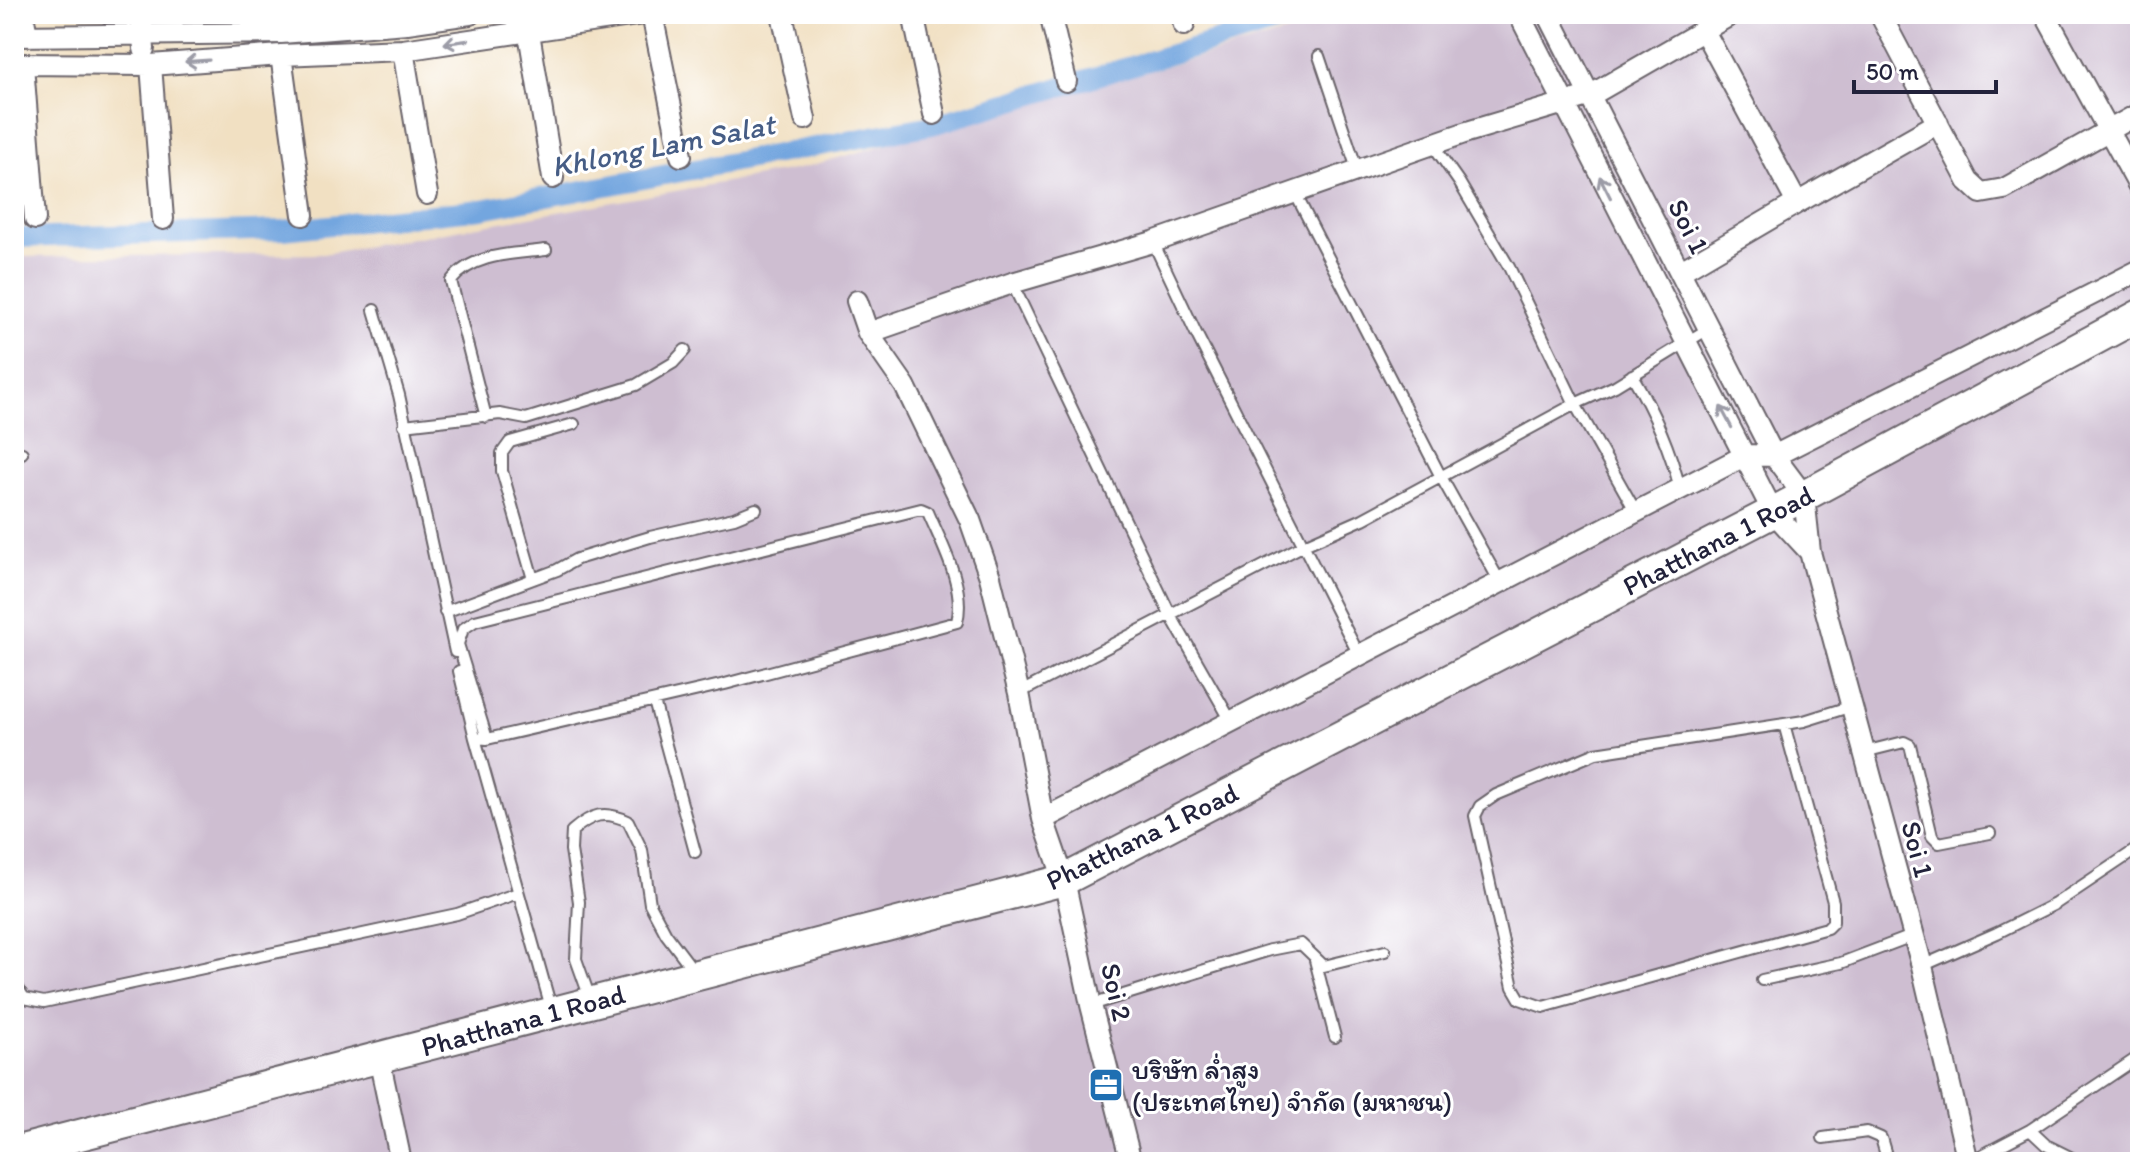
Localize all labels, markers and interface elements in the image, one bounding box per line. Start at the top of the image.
one-way arrow [443,35,470,50]
scale bar [1854,44,1996,94]
one-way arrow [184,54,211,69]
text: 50 m [1866,57,1919,86]
water label: Khlong Lam Salat [548,105,781,185]
one-way arrow [1597,175,1613,199]
street label: Soi 1 [1661,193,1717,259]
one-way arrow [1718,406,1734,429]
street label: Phatthana 1 Road [1617,477,1820,603]
street label: Phatthana 1 Road [1040,774,1244,897]
street label: Soi 1 [1894,817,1942,881]
street label: Soi 2 [1094,960,1140,1024]
street label: Phatthana 1 Road [417,976,629,1064]
place label: บริษัท ล่ำสูง (ประเทศไทย) จำกัด (มหาชน) [1132,1052,1452,1118]
office icon: บริษัท ล่ำสูง (ประเทศไทย) จำกัด (มหาชน) [1087,1066,1125,1104]

